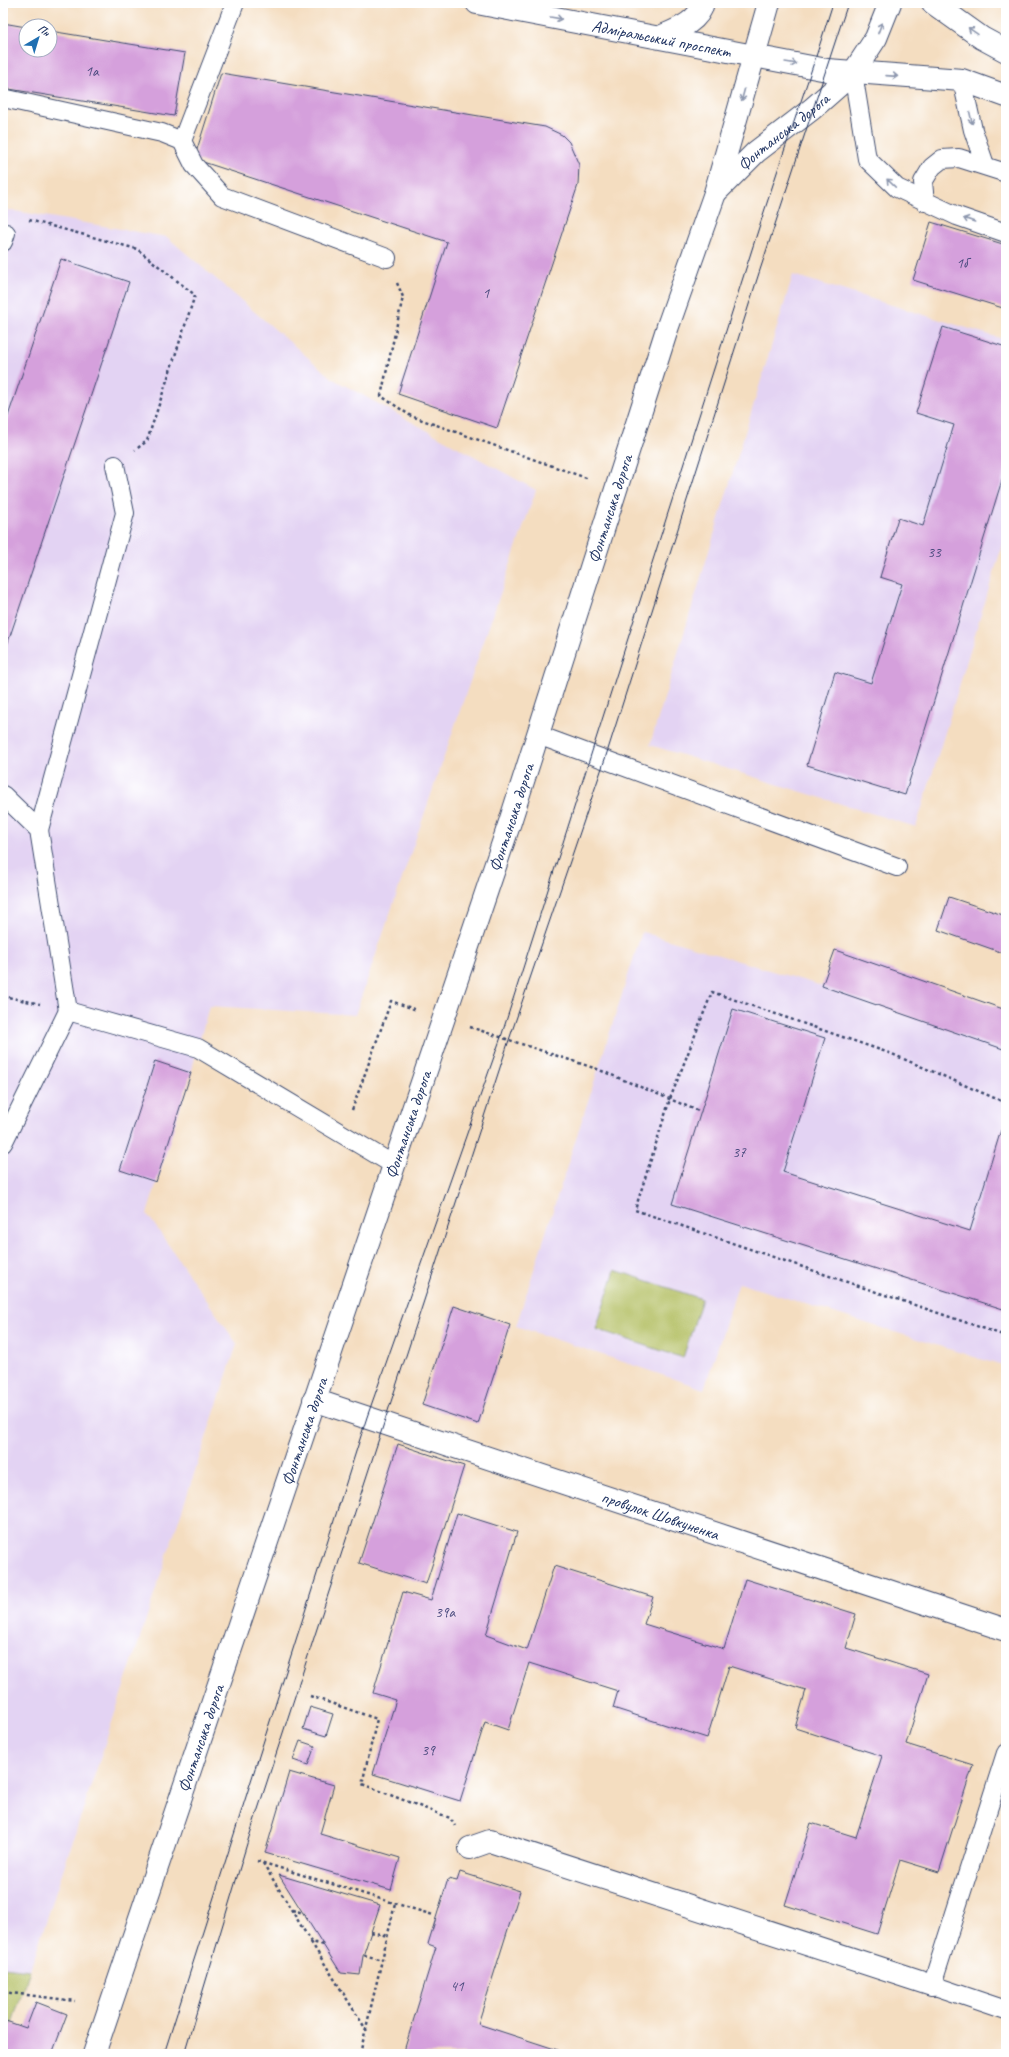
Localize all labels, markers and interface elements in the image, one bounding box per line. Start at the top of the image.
one-way arrow [549,14,562,22]
street label: Адміральський проспект [590,15,733,62]
north arrow [18,18,58,58]
text: Пн [35,21,54,40]
one-way arrow [877,22,885,34]
one-way arrow [967,27,978,35]
one-way arrow [785,59,798,67]
house number: 1а [85,62,100,81]
one-way arrow [885,72,898,79]
street label: Фонтанська дорога [733,87,835,175]
one-way arrow [739,88,746,101]
one-way arrow [967,112,975,125]
one-way arrow [887,179,897,188]
one-way arrow [964,216,976,224]
house number: 1б [956,254,972,273]
house number: 1 [483,284,491,303]
street label: Фонтанська дорога [583,450,637,566]
house number: 33 [927,543,942,562]
street label: Фонтанська дорога [484,759,539,874]
street label: Фонтанська дорога [380,1066,436,1181]
house number: 37 [732,1143,747,1162]
street label: Фонтанська дорога [276,1373,333,1488]
street label: провулок Шовкуненка [599,1486,723,1545]
house number: 39а [435,1603,456,1622]
street label: Фонтанська дорога [173,1680,229,1795]
house number: 39 [421,1741,436,1760]
house number: 41 [450,1977,465,1996]

